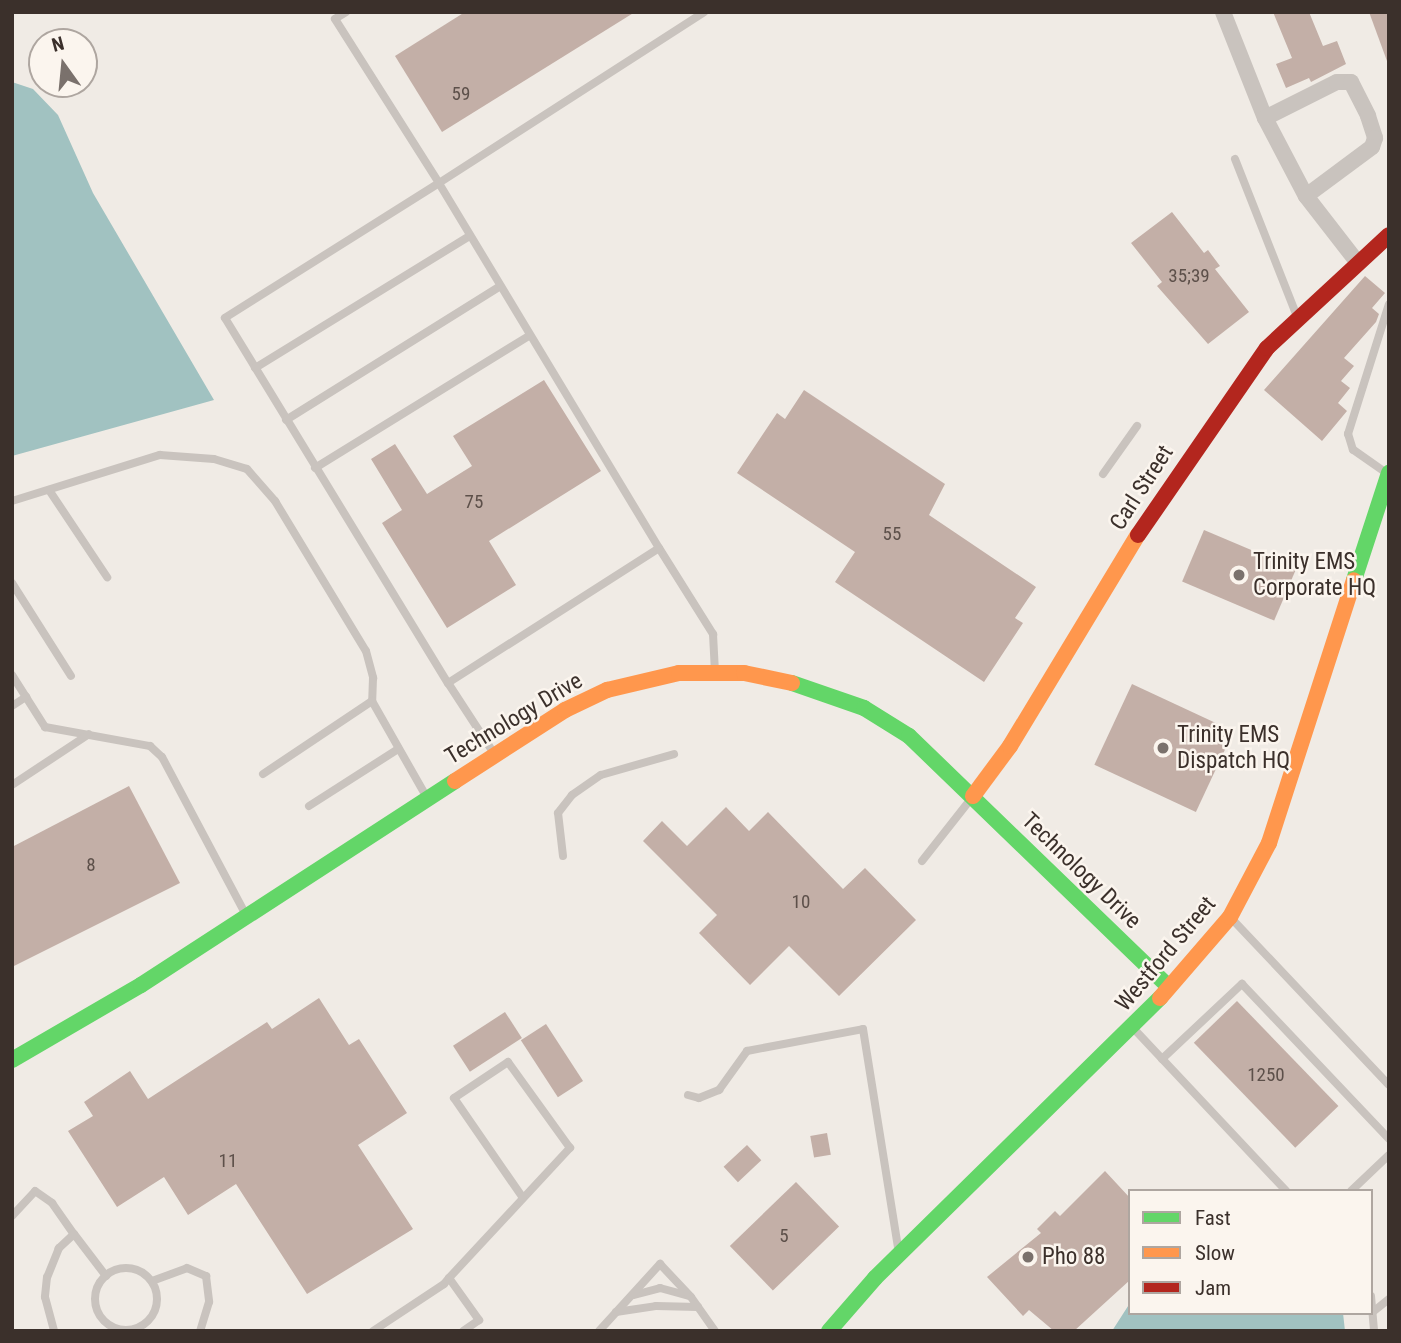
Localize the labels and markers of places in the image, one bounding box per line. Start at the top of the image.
place label: Trinity EMS Corporate HQ [1253,548,1376,602]
marker: Trinity EMS Corporate HQ [1231,567,1247,583]
place label: Trinity EMS Dispatch HQ [1177,721,1290,775]
marker: Trinity EMS Dispatch HQ [1155,740,1171,756]
place label: Pho 88 [1042,1243,1105,1271]
marker: Pho 88 [1020,1249,1036,1265]

